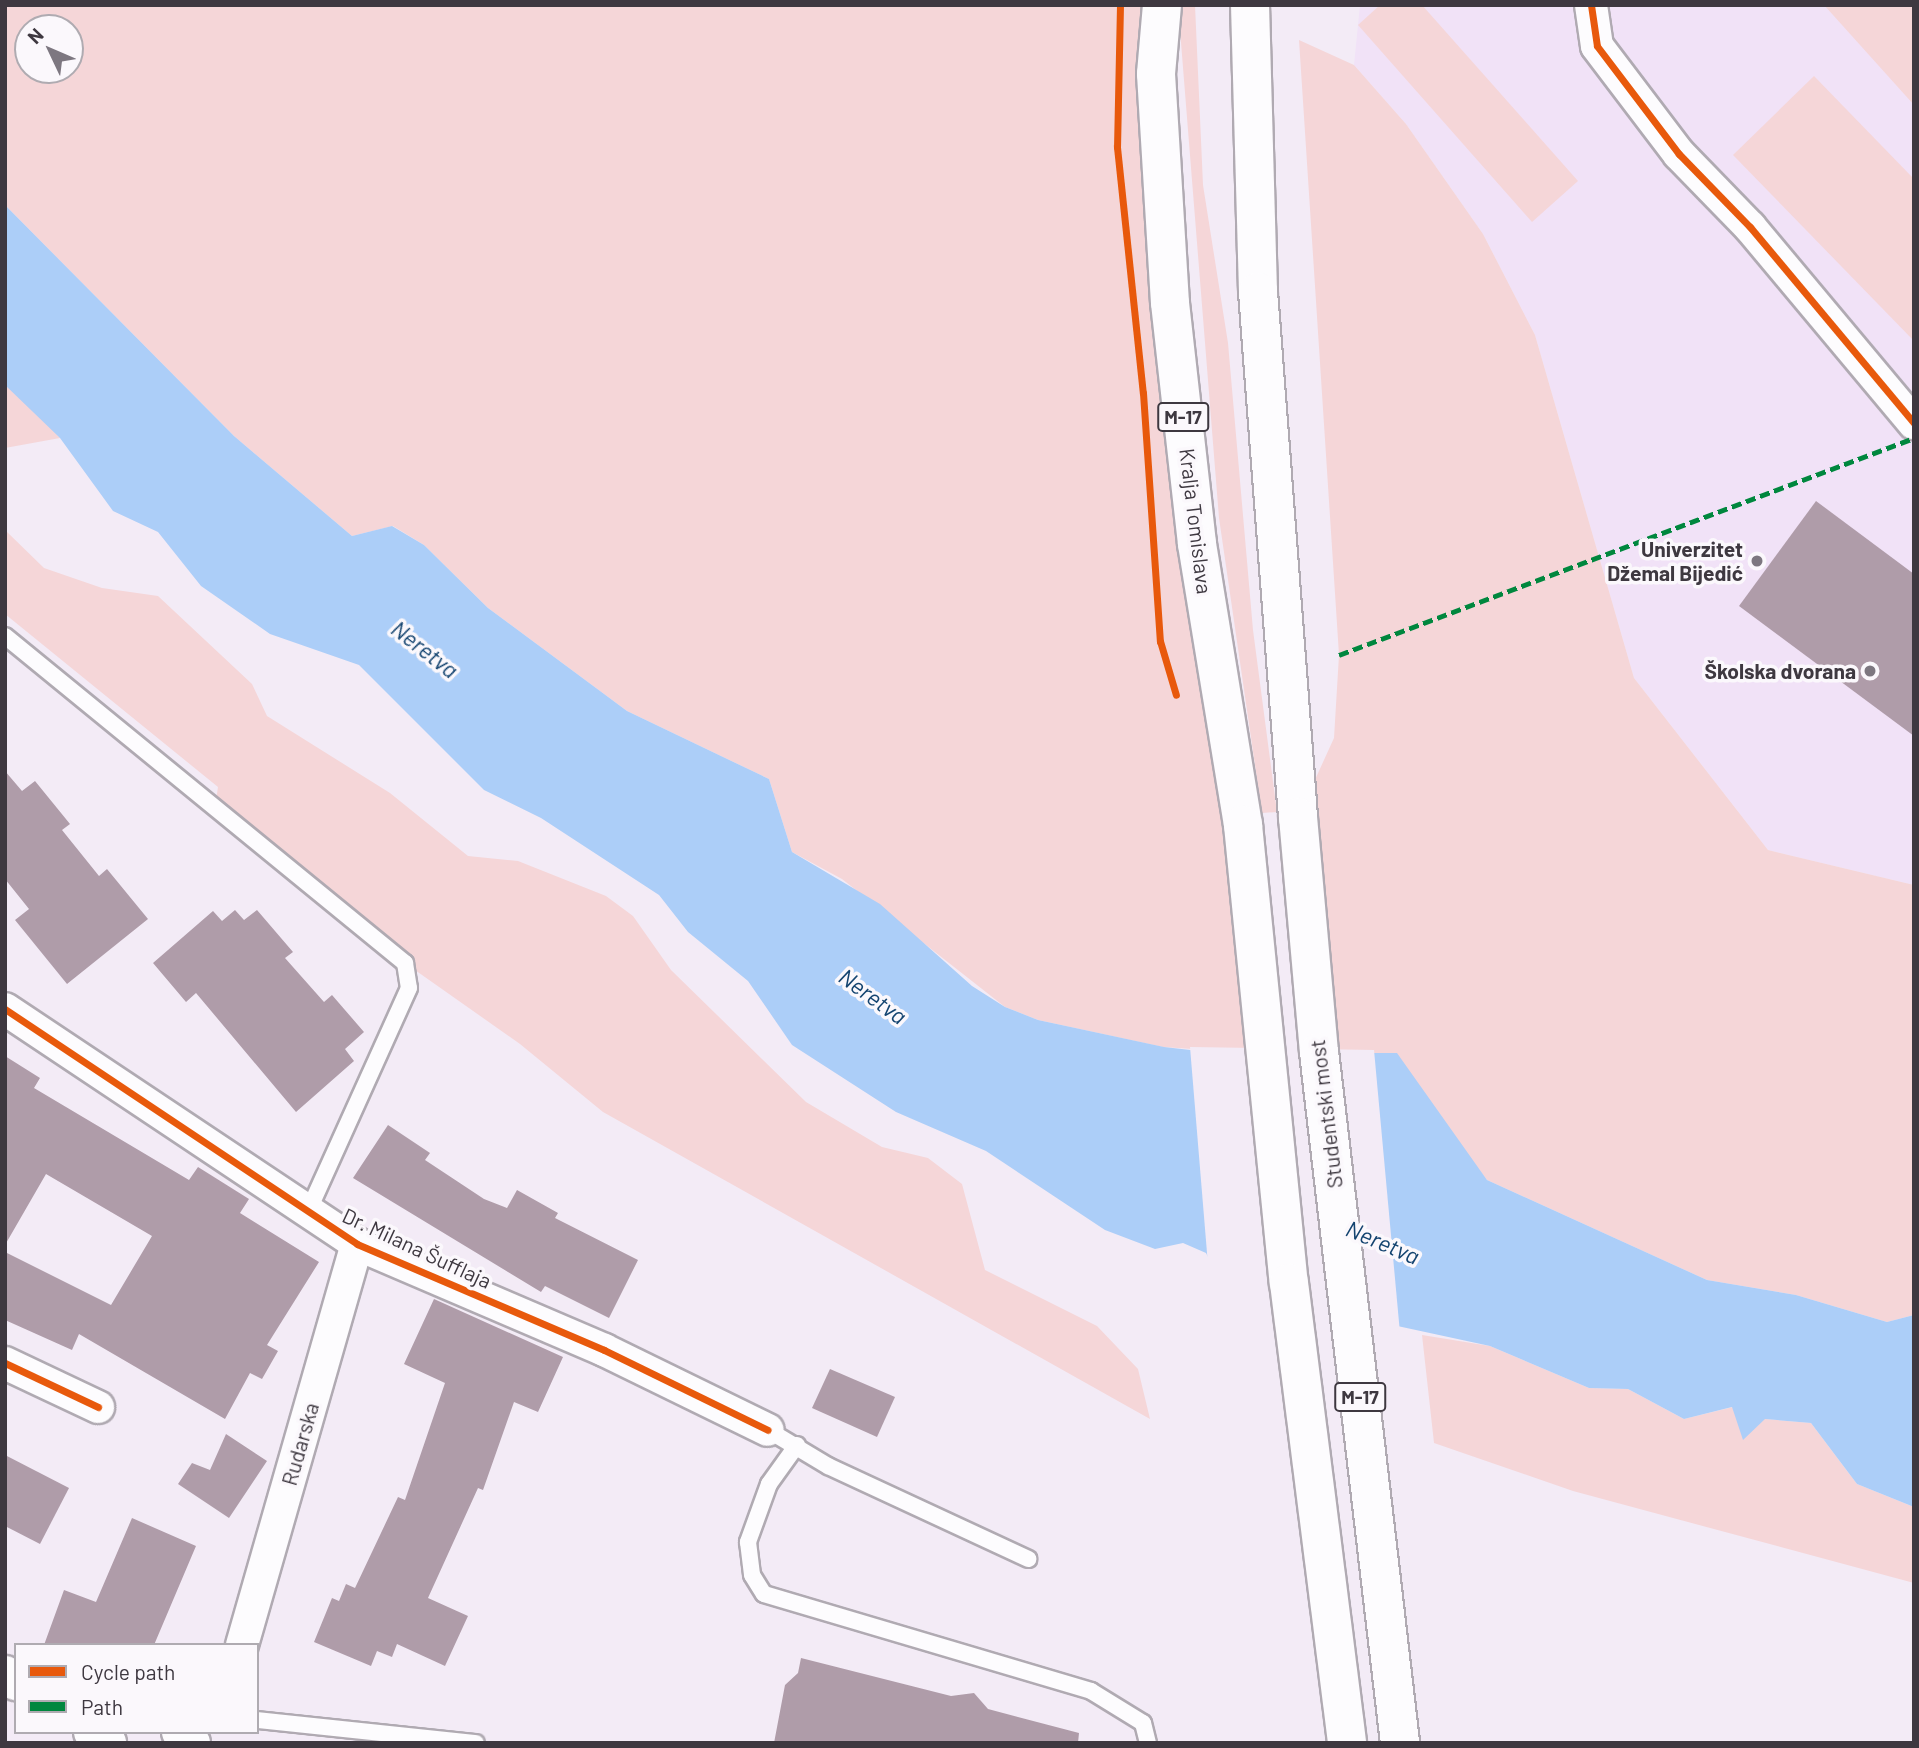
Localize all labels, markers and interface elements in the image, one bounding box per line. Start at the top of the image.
north arrow [14,14,84,84]
text: N [22,23,48,48]
road number: M-17 [1157,402,1209,432]
street label: Kralja Tomislava [1175,447,1217,595]
place label: Univerzitet Džemal Bijedić [1607,536,1743,586]
marker: Univerzitet Džemal Bijedić [1749,553,1765,569]
water label: Neretva [386,614,464,684]
place label: Školska dvorana [1705,658,1856,684]
marker: Školska dvorana [1862,663,1878,679]
water label: Neretva [834,962,912,1030]
street label: Studentski most [1304,1038,1348,1190]
street label: Dr. Milana Šufflaja [338,1202,496,1294]
water label: Neretva [1342,1214,1424,1270]
road number: M-17 [1334,1382,1386,1413]
street label: Rudarska [276,1400,324,1488]
legend [14,1643,259,1734]
text: Cycle path [81,1659,175,1684]
text: Path [81,1694,123,1719]

